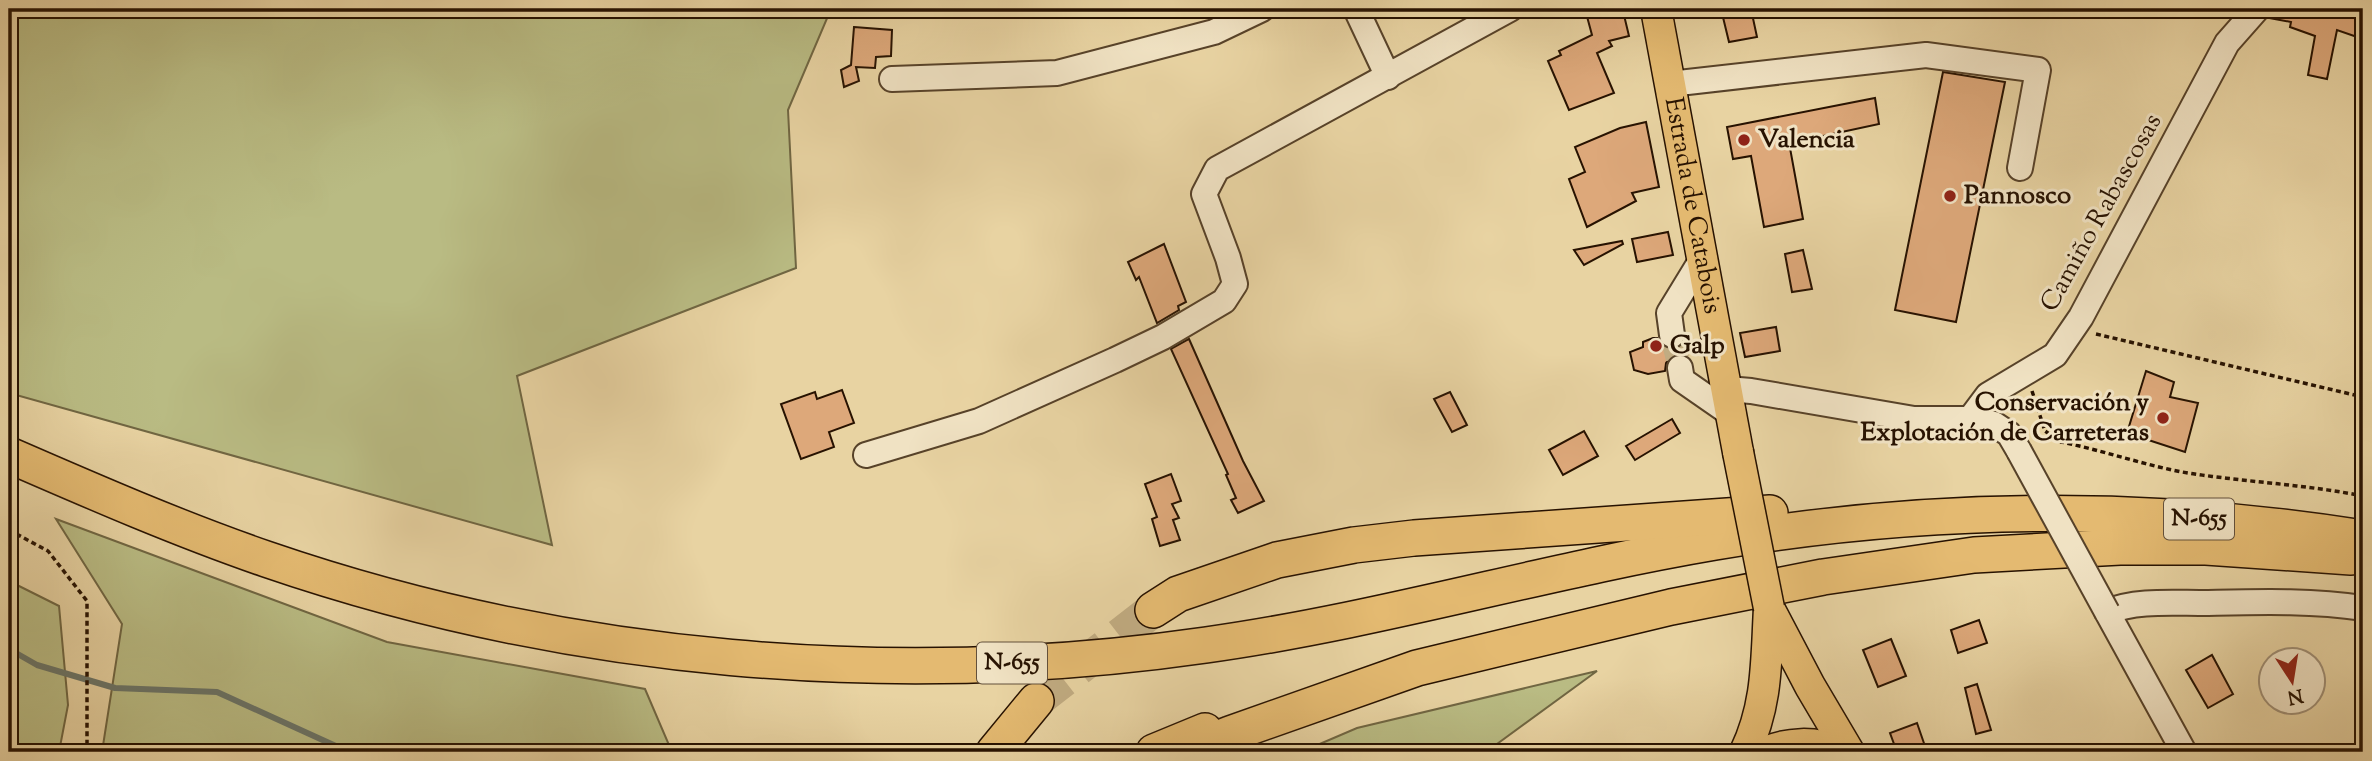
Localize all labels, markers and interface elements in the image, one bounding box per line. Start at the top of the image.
street label: Estrada de Catabois [1654,94,1731,317]
street label: Camiño Rabascosas [2032,107,2172,319]
place label: Valencia [1758,122,1855,159]
marker: Valencia [1736,132,1752,148]
place label: Pannosco [1964,178,2071,215]
marker: Pannosco [1942,188,1958,204]
place label: Galp [1670,328,1725,365]
marker: Galp [1648,338,1664,354]
place label: Conservación y Explotación de Carreteras [1861,385,2149,452]
marker: Conservación y Explotación de Carreteras [2155,410,2171,426]
road number: N-655 [2164,498,2234,540]
road number: N-655 [977,642,1047,684]
north arrow [2256,646,2326,716]
text: N [2285,680,2305,710]

